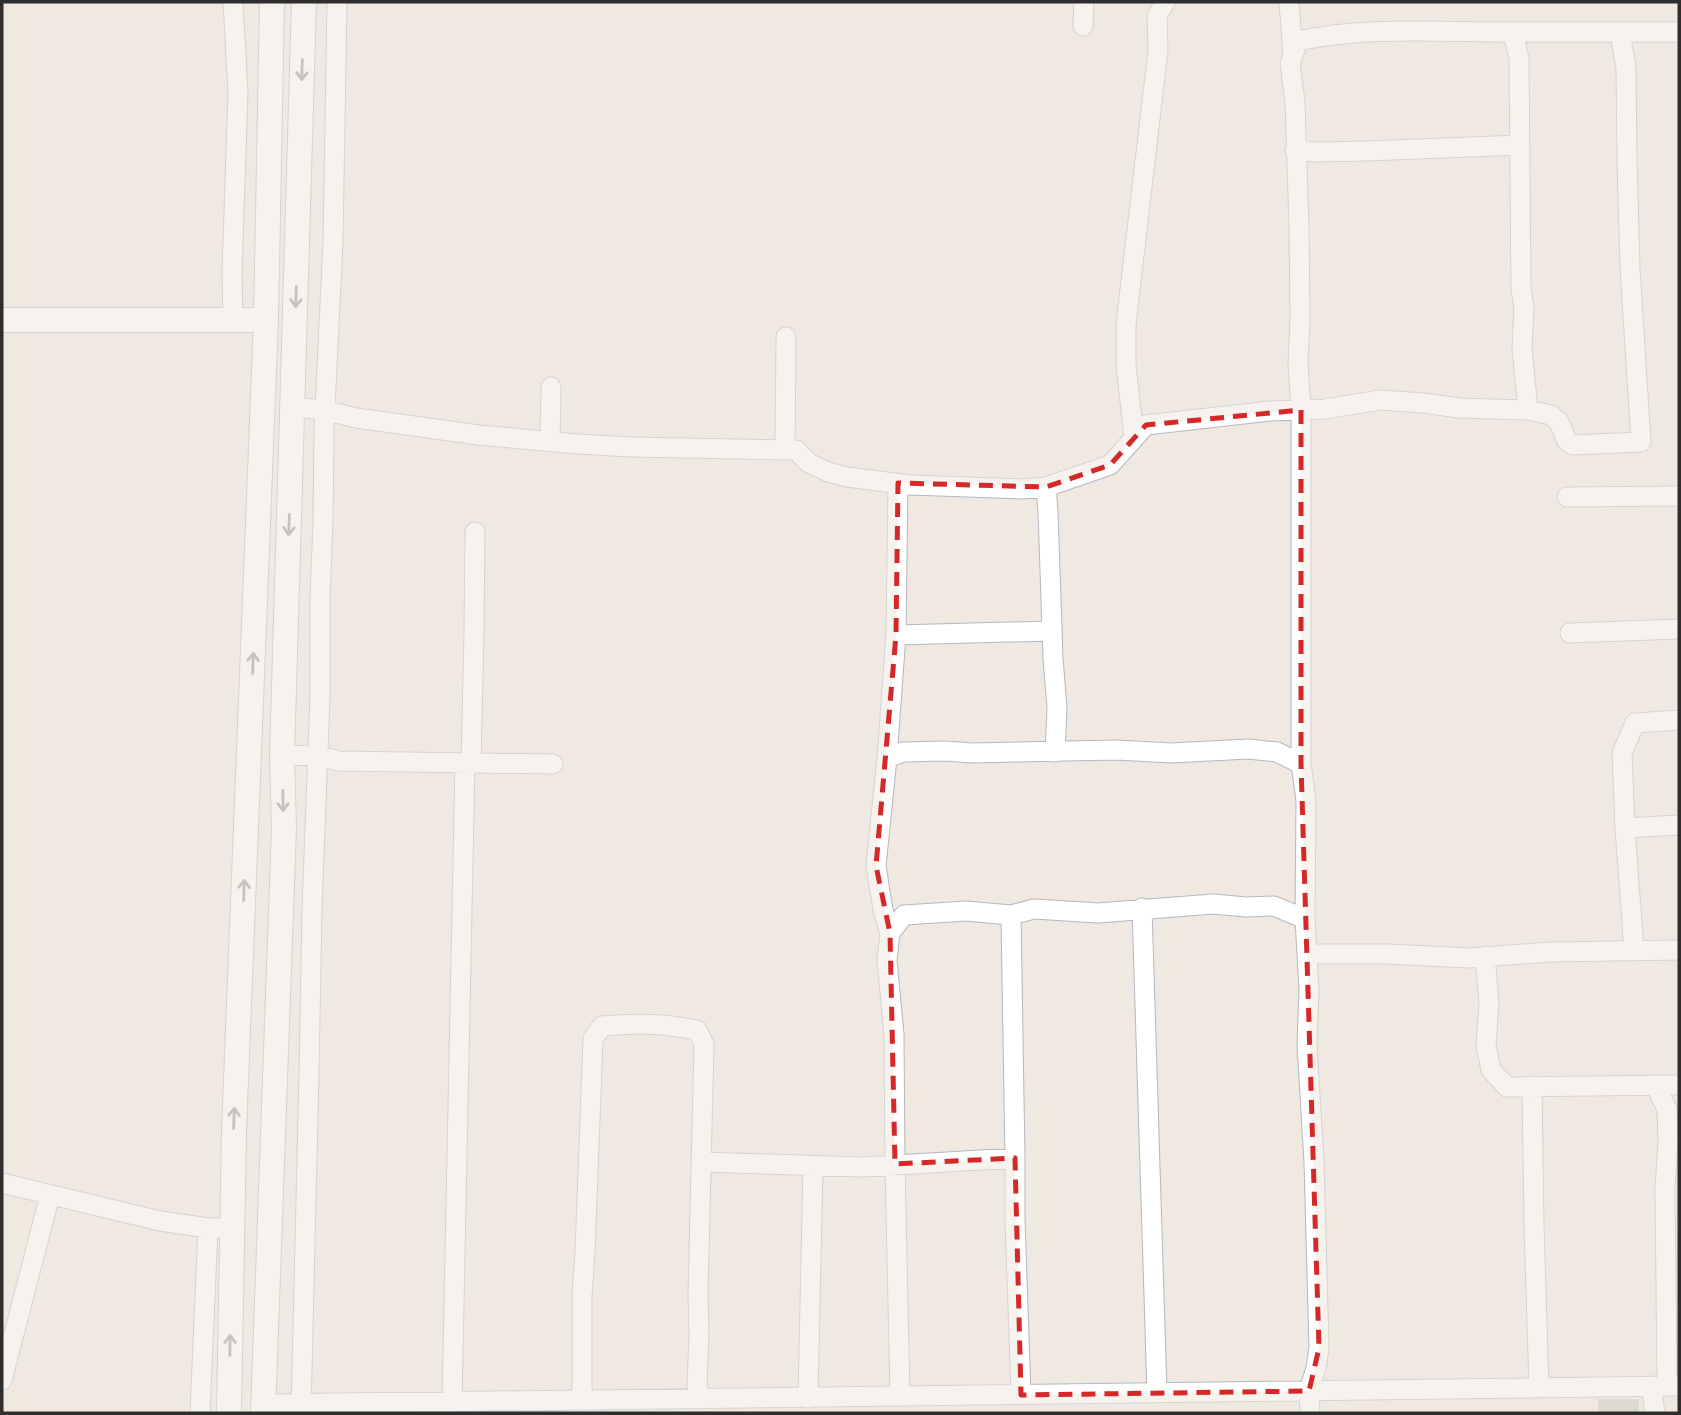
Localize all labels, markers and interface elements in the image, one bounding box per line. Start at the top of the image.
one-way arrow [296,58,309,81]
one-way arrow [289,286,302,309]
one-way arrow [282,513,295,536]
one-way arrow [246,652,259,675]
one-way arrow [276,789,290,812]
one-way arrow [237,879,250,902]
one-way arrow [228,1106,241,1129]
one-way arrow [223,1334,237,1357]

